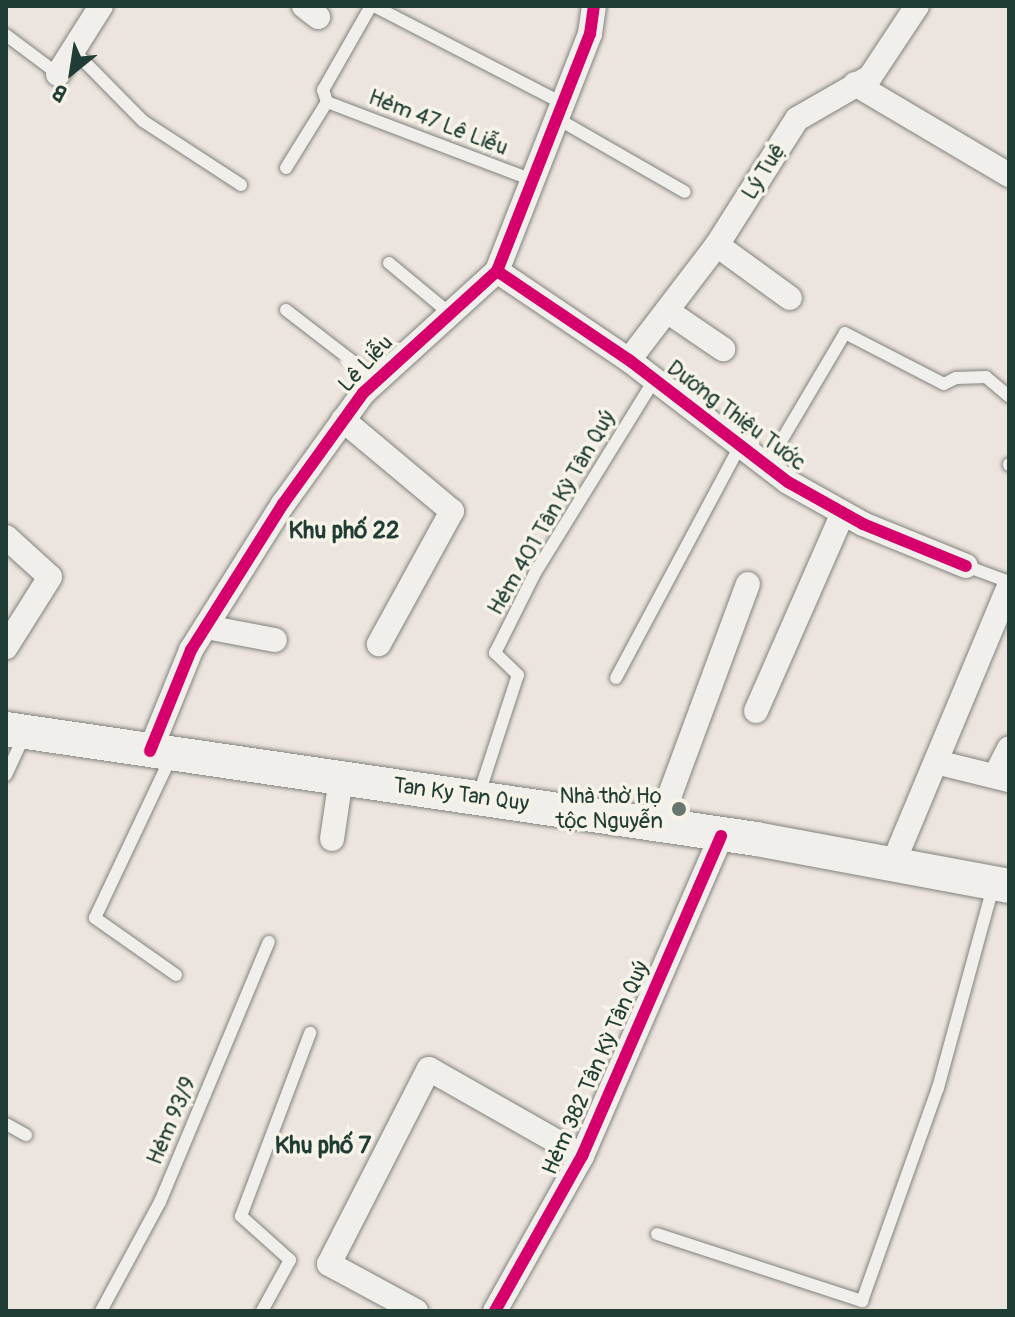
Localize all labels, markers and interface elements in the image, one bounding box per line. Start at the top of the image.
north arrow [32,32,112,112]
text: B [48,78,72,108]
street label: Hẻm 47 Lê Liễu [365,84,511,162]
street label: Lý Tuệ [737,139,791,205]
street label: Lê Liễu [333,330,399,398]
street label: Dương Thiệu Tước [661,355,811,477]
street label: Hẻm 401 Tân Kỳ Tân Quý [483,406,621,620]
district label: Khu phố 22 [289,517,399,545]
street label: Tan Ky Tan Quy [391,772,531,818]
place label: Nhà thờ Họ tộc Nguyễn [556,783,663,834]
marker: Nhà thờ Họ tộc Nguyễn [670,800,688,818]
street label: Hẻm 382 Tân Kỳ Tân Quý [537,957,655,1179]
street label: Hẻm 93/9 [142,1073,202,1169]
district label: Khu phố 7 [275,1132,371,1160]

